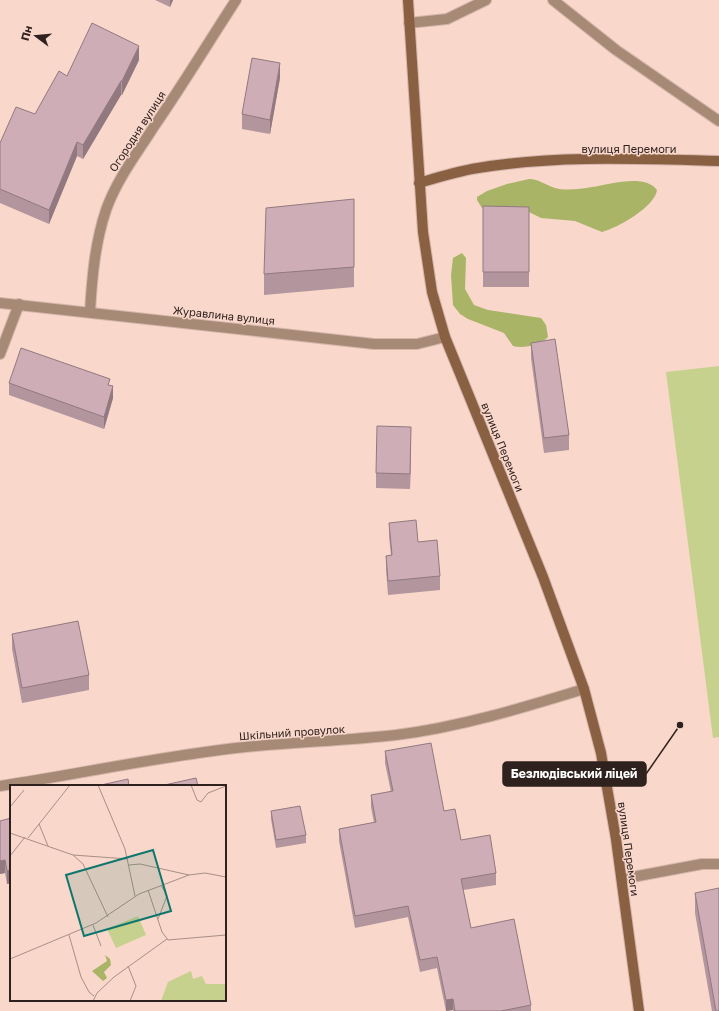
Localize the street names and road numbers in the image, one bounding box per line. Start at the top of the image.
street label: Огородня вулиця [106,88,168,174]
street label: вулиця Перемоги [581,142,677,155]
street label: Журавлина вулиця [172,303,276,327]
street label: вулиця Перемоги [479,400,527,494]
street label: Шкільний провулок [239,722,346,742]
street label: вулиця Перемоги [616,801,642,897]

